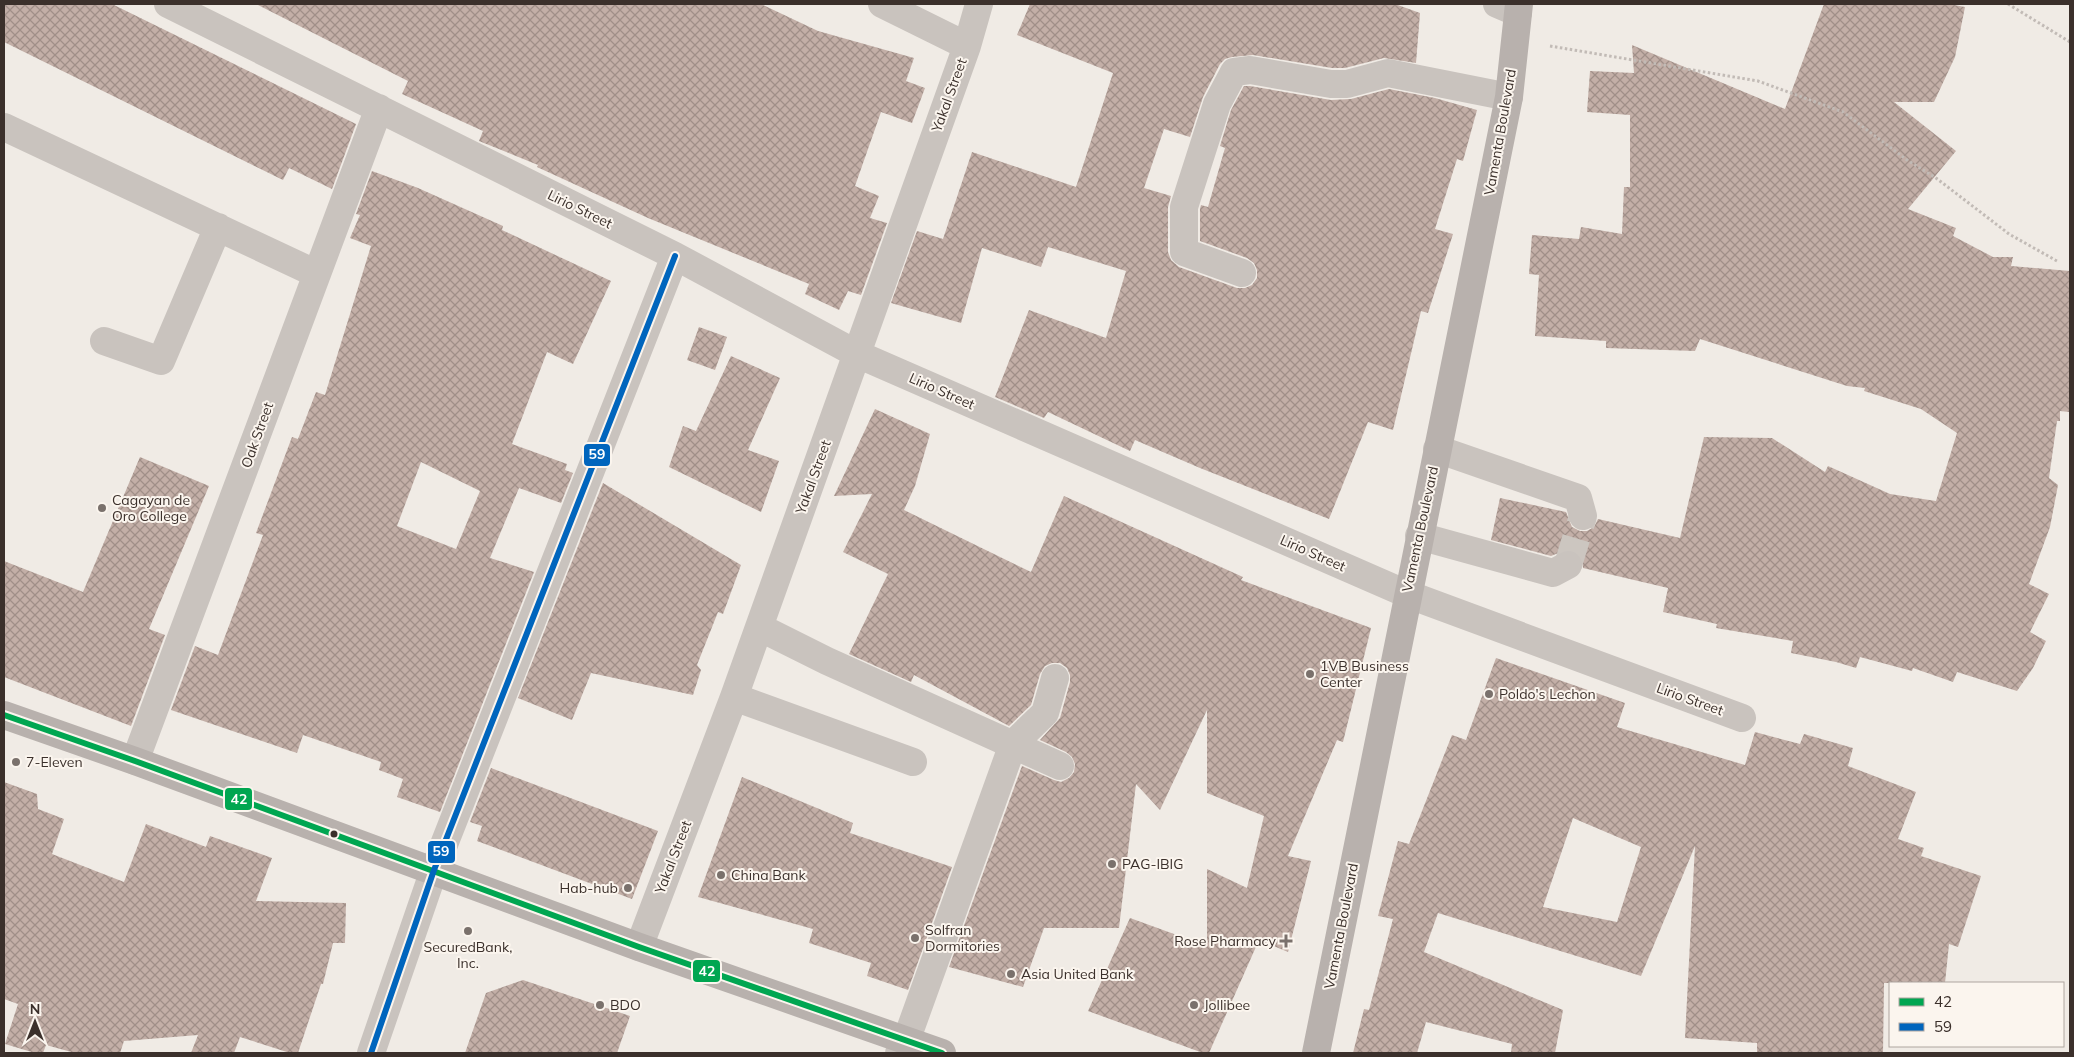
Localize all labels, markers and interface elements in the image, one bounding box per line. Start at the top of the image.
street label: Yakal Street [927,56,971,135]
street label: Vamenta Boulevard [1480,67,1520,197]
street label: Lirio Street [545,186,615,232]
street label: Lirio Street [906,369,978,413]
street label: Oak Street [237,400,277,470]
street label: Yakal Street [791,438,835,517]
line badge: 59 [583,443,611,467]
text: 59 [589,445,605,463]
street label: Vamenta Boulevard [1398,465,1442,593]
place label: Cagayan de Oro College [112,491,190,525]
marker: Cagayan de Oro College [96,502,108,514]
street label: Lirio Street [1277,531,1349,575]
place label: 1VB Business Center [1320,657,1409,691]
marker: 1VB Business Center [1304,668,1316,680]
street label: Lirio Street [1654,679,1726,719]
place label: Poldo's Lechon [1499,685,1596,703]
marker: Poldo's Lechon [1483,688,1495,700]
place label: 7-Eleven [26,753,83,771]
marker: 7-Eleven [10,756,22,768]
line badge: 42 [224,787,253,811]
text: 42 [231,790,247,808]
street label: Yakal Street [650,818,695,897]
unlabelled marker [329,829,339,839]
line badge: 59 [427,840,456,864]
text: 59 [433,842,449,860]
place label: PAG-IBIG [1122,855,1183,873]
marker: PAG-IBIG [1106,858,1118,870]
street label: Vamenta Boulevard [1320,861,1362,991]
place label: China Bank [731,866,806,884]
marker: China Bank [715,869,727,881]
place label: Hab-hub [560,879,618,897]
marker: Hab-hub [622,882,634,894]
place label: Solfran Dormitories [925,921,1000,955]
marker: SecuredBank, Inc. [462,925,474,937]
marker: Solfran Dormitories [909,932,921,944]
place label: Rose Pharmacy [1174,932,1277,950]
marker: Rose Pharmacy [1280,935,1292,947]
place label: SecuredBank, Inc. [423,938,513,972]
line badge: 42 [692,959,721,983]
text: 42 [699,962,715,980]
place label: Asia United Bank [1021,965,1134,983]
marker: Asia United Bank [1005,968,1017,980]
legend [1889,982,2064,1047]
text: 42 [1934,992,1952,1011]
place label: BDO [610,996,641,1014]
place label: Jollibee [1204,996,1250,1014]
north arrow [10,997,60,1047]
marker: BDO [594,999,606,1011]
marker: Jollibee [1188,999,1200,1011]
text: N [30,1000,40,1018]
text: 59 [1934,1017,1952,1036]

